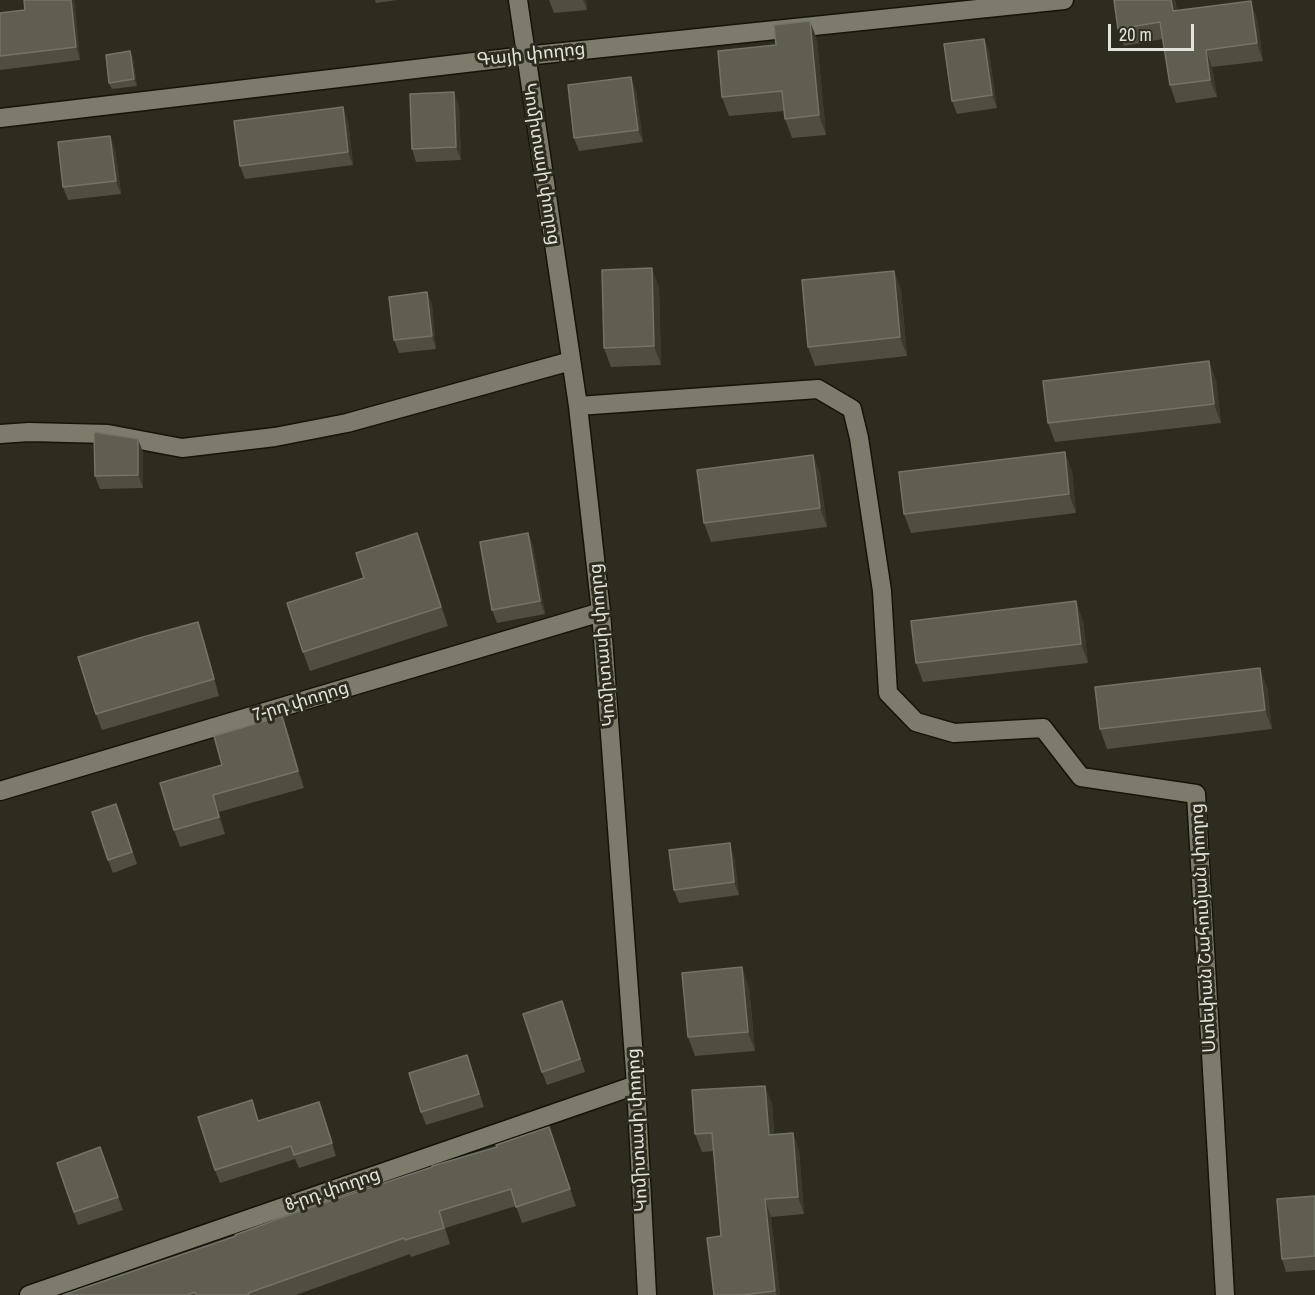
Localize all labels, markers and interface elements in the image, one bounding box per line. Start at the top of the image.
scale bar [1111,12,1196,50]
text: 20 m [1119,22,1152,47]
street label: Գայի փողոց [476,39,586,71]
street label: Կոմիտասի փողոց [518,81,564,247]
street label: Կոմիտասի փողոց [585,563,621,727]
street label: 7-րդ փողոց [251,677,351,727]
street label: Ստեփան Շահումյան փողոց [1187,803,1221,1053]
street label: Կոմիտասի փողոց [623,1048,653,1212]
street label: 8-րդ փողոց [283,1164,383,1216]

